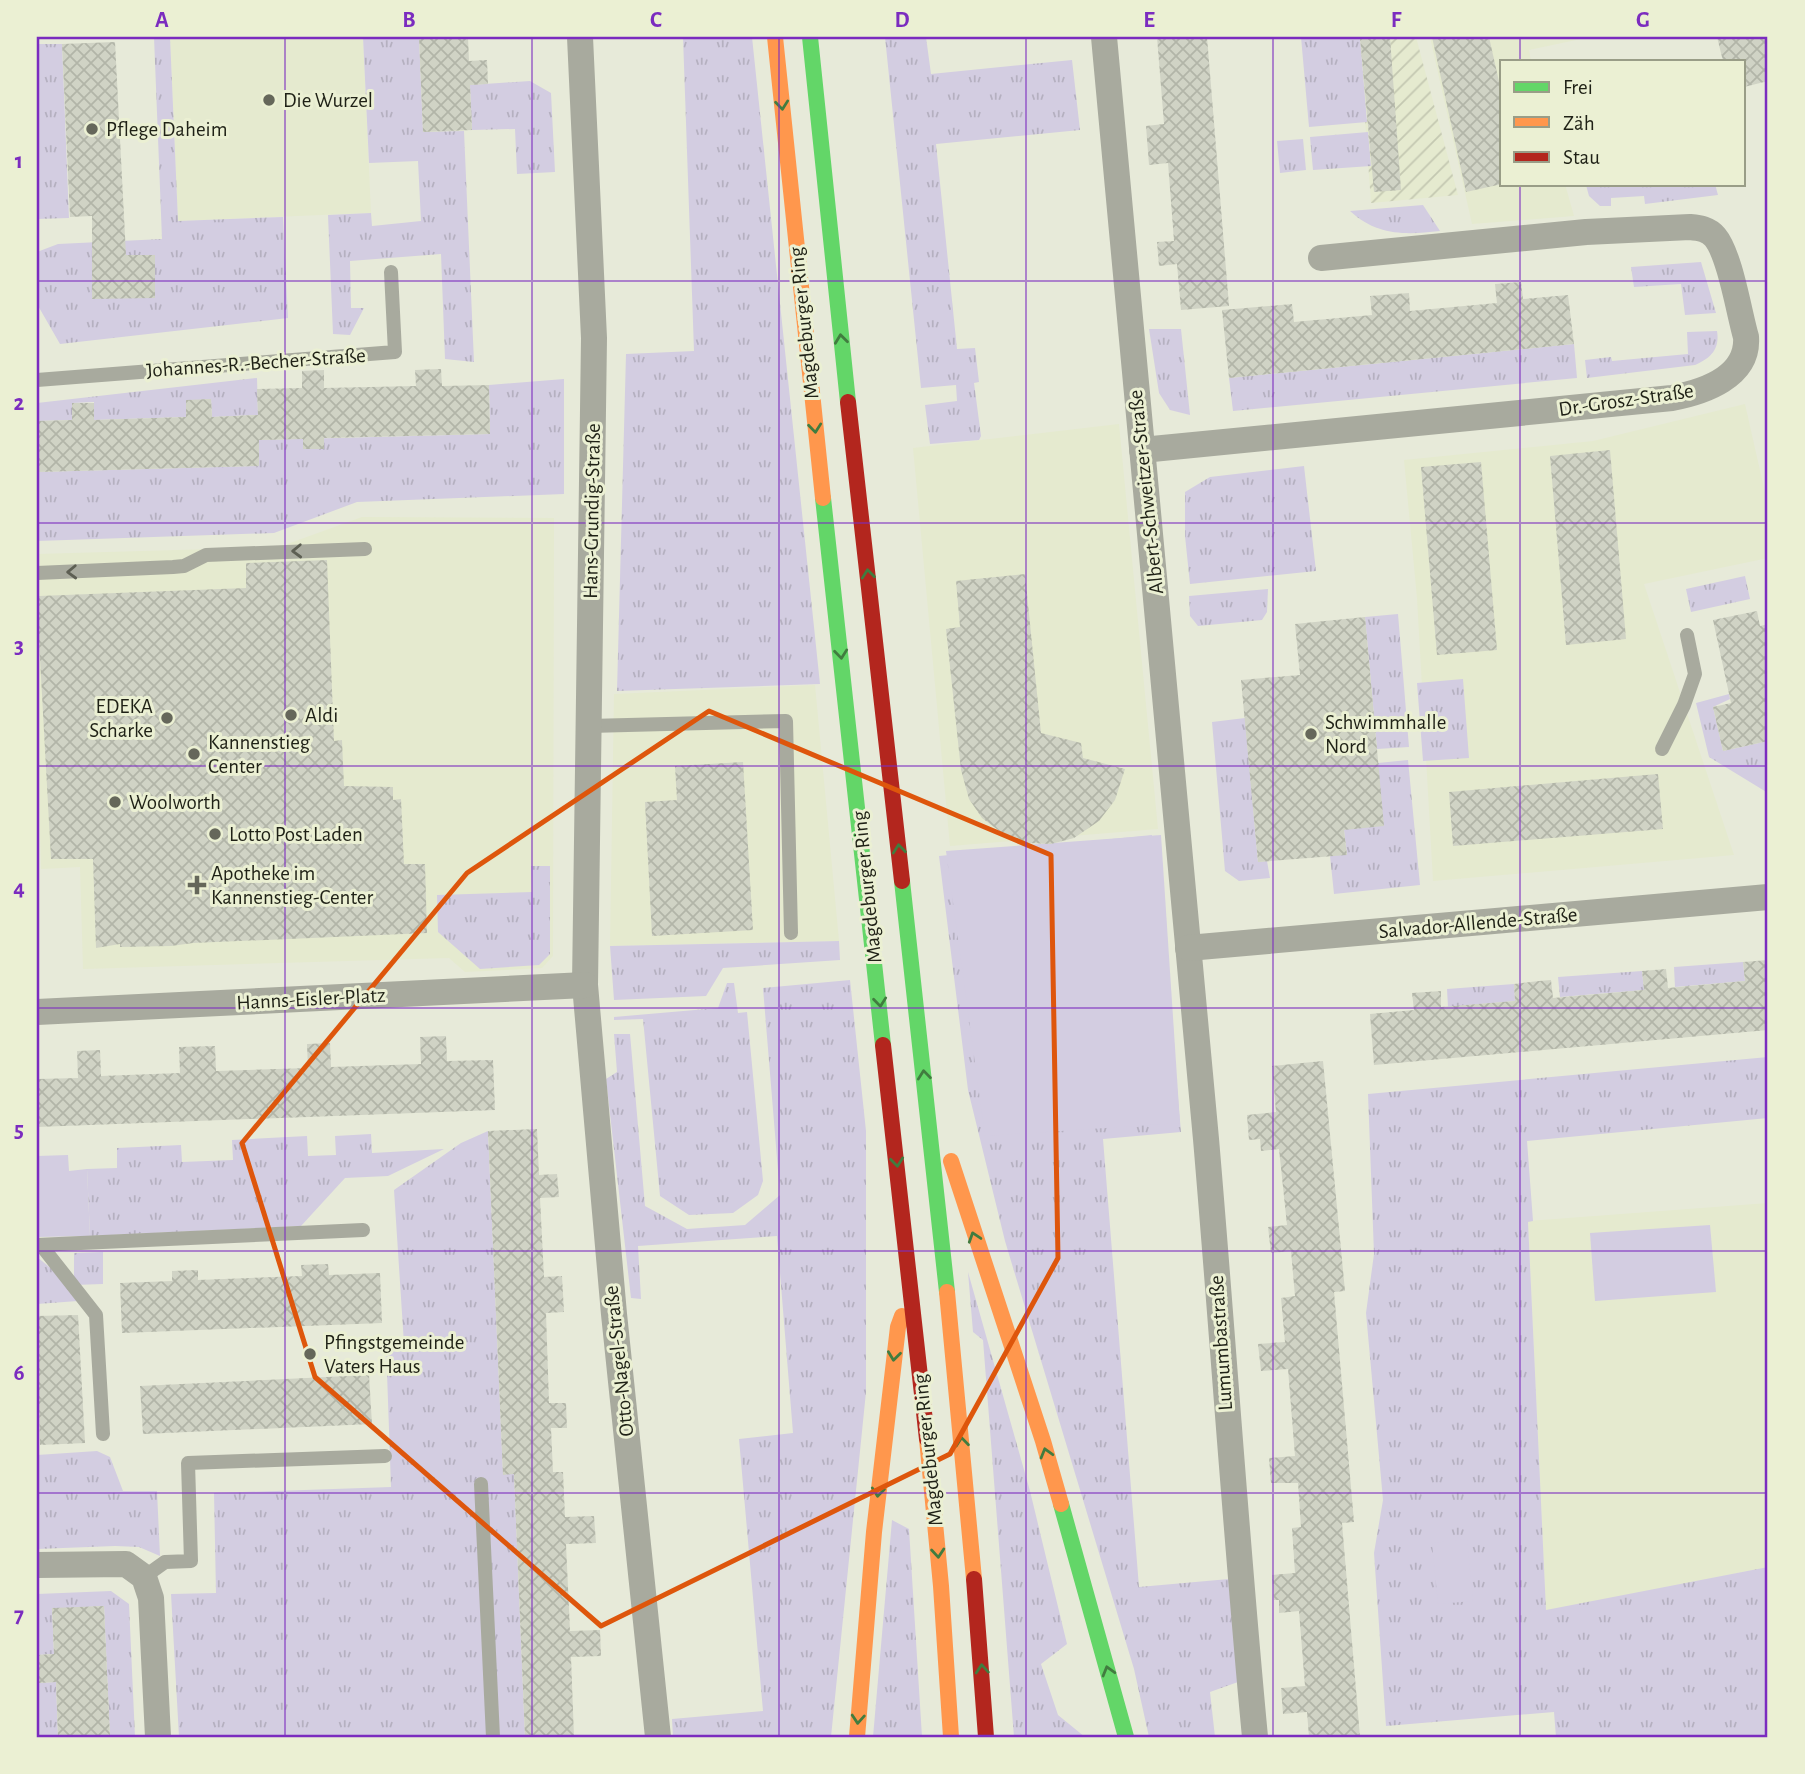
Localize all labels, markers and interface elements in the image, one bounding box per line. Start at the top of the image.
text: A [155,9,169,32]
text: B [402,9,416,32]
text: C [650,9,662,32]
text: D [894,9,910,32]
text: E [1143,9,1155,32]
text: F [1391,9,1402,32]
text: G [1636,9,1650,32]
legend [1500,60,1745,186]
text: Frei [1563,77,1593,98]
place label: Die Wurzel [283,90,373,111]
marker: Die Wurzel [261,92,277,108]
one-way arrow [774,99,789,110]
text: Zäh [1563,113,1595,134]
place label: Pflege Daheim [106,119,227,140]
marker: Pflege Daheim [84,121,100,137]
text: Stau [1563,147,1600,168]
text: 1 [15,150,23,173]
street label: Magdeburger Ring [785,245,822,400]
one-way arrow [834,333,849,345]
street label: Johannes-R.-Becher-Straße [146,345,366,381]
street label: Dr.-Grosz-Straße [1557,380,1695,420]
street label: Albert-Schweitzer-Straße [1125,389,1167,595]
text: 2 [14,392,25,415]
street label: Hans-Grundig-Straße [580,423,604,599]
one-way arrow [808,423,823,434]
one-way arrow [291,544,302,559]
one-way arrow [66,564,77,579]
one-way arrow [861,568,876,579]
text: 3 [14,635,24,658]
one-way arrow [833,649,848,660]
place label: EDEKA Scharke [89,696,153,741]
place label: Aldi [305,705,338,726]
marker: Aldi [283,707,299,723]
marker: EDEKA Scharke [159,710,175,726]
place label: Schwimmhalle Nord [1325,712,1446,757]
marker: Schwimmhalle Nord [1303,726,1319,742]
place label: Kannenstieg Center [208,732,311,777]
marker: Kannenstieg Center [186,746,202,762]
place label: Woolworth [129,792,221,813]
marker: Woolworth [107,794,123,810]
street label: Magdeburger Ring [848,809,885,964]
place label: Lotto Post Laden [229,824,363,845]
marker: Lotto Post Laden [207,826,223,842]
one-way arrow [891,843,906,855]
place label: Apotheke im Kannenstieg-Center [211,863,374,908]
text: 4 [13,877,25,900]
marker: Apotheke im Kannenstieg-Center [189,877,205,893]
street label: Salvador-Allende-Straße [1378,904,1578,942]
street label: Hanns-Eisler-Platz [236,985,386,1013]
one-way arrow [872,996,887,1008]
one-way arrow [917,1069,932,1080]
text: 5 [14,1119,24,1142]
one-way arrow [889,1156,904,1167]
one-way arrow [968,1231,983,1243]
street label: Lumumbastraße [1206,1274,1236,1412]
street label: Otto-Nagel-Straße [601,1284,637,1438]
place label: Pfingstgemeinde Vaters Haus [324,1332,465,1377]
marker: Pfingstgemeinde Vaters Haus [302,1346,318,1362]
one-way arrow [887,1350,902,1362]
text: 6 [13,1362,25,1385]
street label: Magdeburger Ring [909,1372,946,1527]
one-way arrow [955,1437,970,1448]
one-way arrow [1040,1447,1054,1459]
one-way arrow [871,1487,886,1498]
one-way arrow [930,1548,945,1559]
text: 7 [14,1604,24,1627]
one-way arrow [974,1663,989,1674]
one-way arrow [1102,1666,1116,1678]
one-way arrow [851,1713,866,1724]

